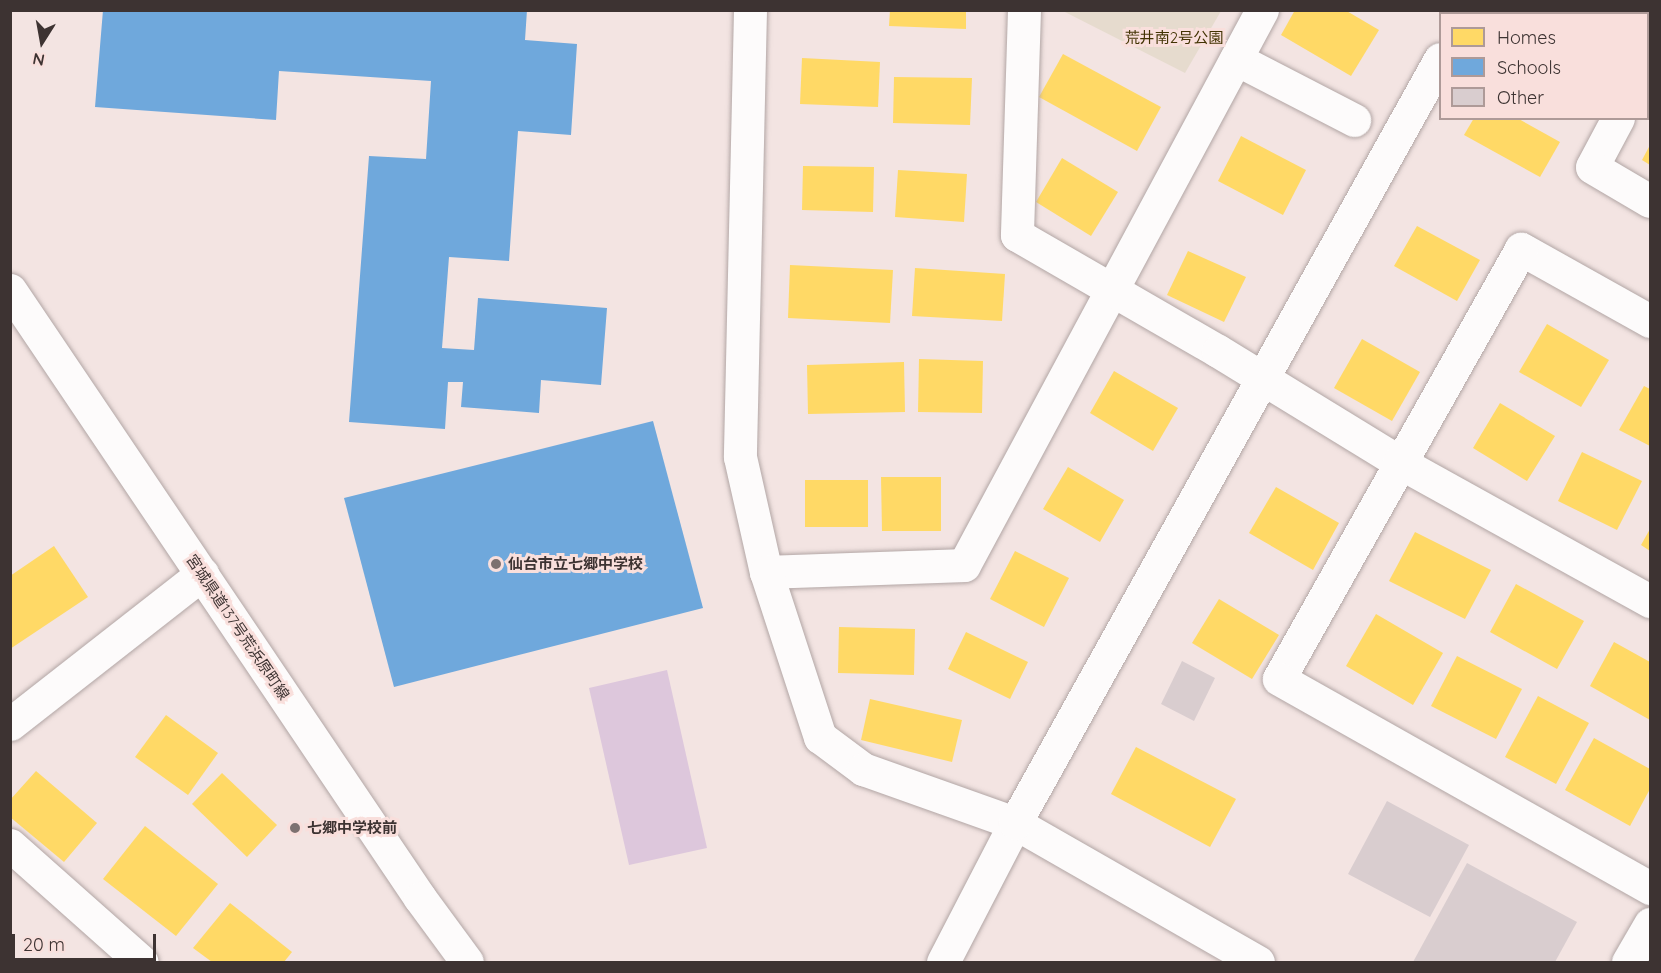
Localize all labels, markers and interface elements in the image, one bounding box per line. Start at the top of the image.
north arrow [12,12,72,72]
legend [1439,12,1649,120]
text: Homes [1497,26,1556,49]
park label: 荒井南2号公園 [1125,29,1223,47]
text: N [31,49,46,71]
text: Schools [1497,56,1561,79]
text: Other [1497,86,1544,109]
street label: 宮城県道137号荒浜原町線 [183,551,293,703]
place label: 仙台市立七郷中学校 [508,555,643,573]
marker: 仙台市立七郷中学校 [489,557,503,571]
place label: 七郷中学校前 [307,819,397,837]
marker: 七郷中学校前 [288,821,302,835]
scale bar [15,922,159,960]
text: 20 m [23,933,65,956]

